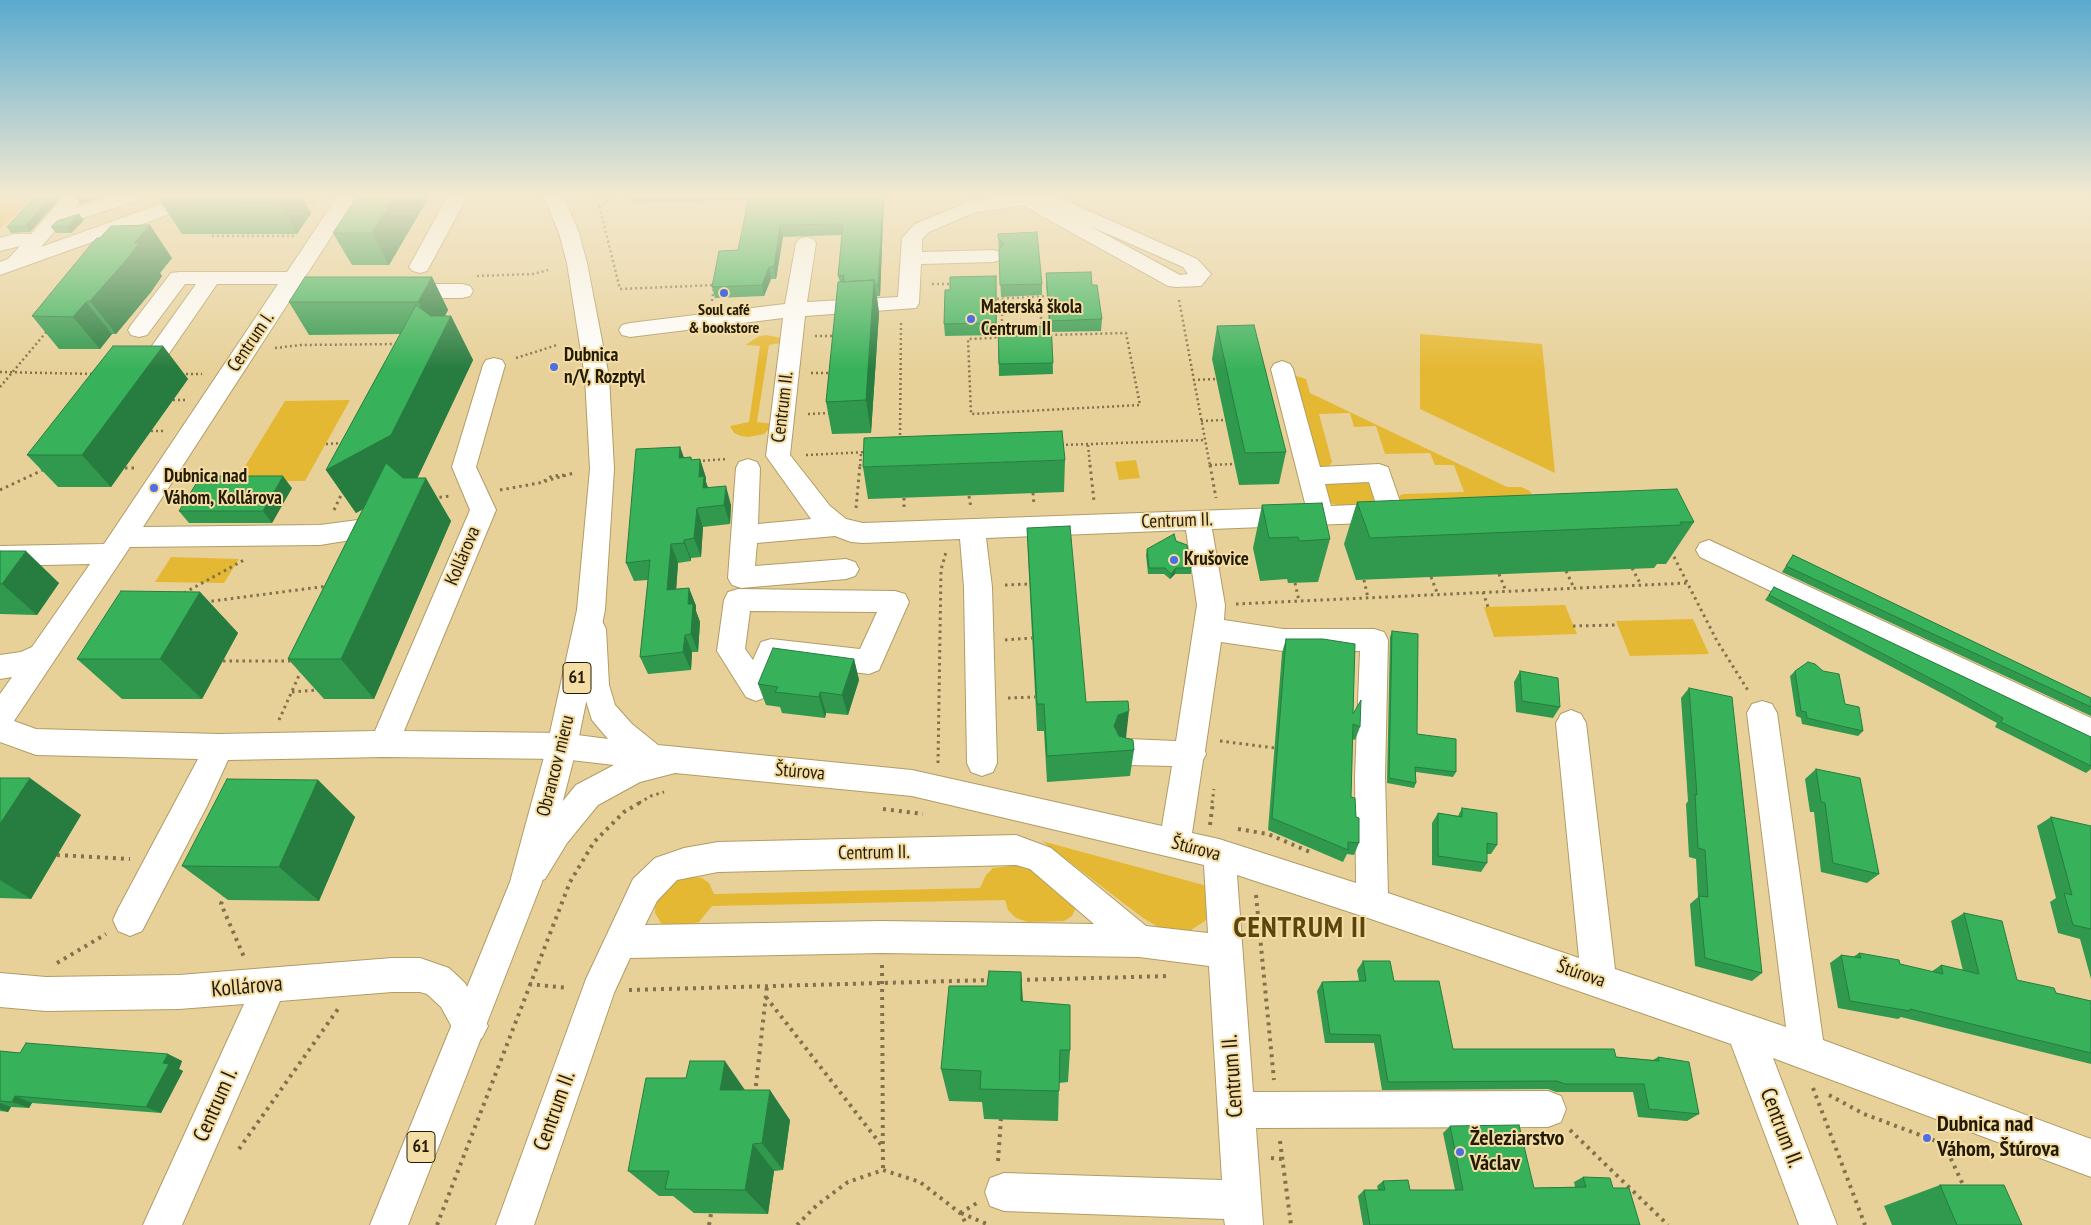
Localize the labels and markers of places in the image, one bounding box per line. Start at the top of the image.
marker: Soul café & bookstore [718,287,730,299]
place label: Materská škola Centrum II [981,297,1082,341]
place label: Soul café & bookstore [689,300,759,338]
marker: Materská škola Centrum II [965,313,977,325]
place label: Dubnica n/V, Rozptyl [564,345,645,389]
marker: Dubnica n/V, Rozptyl [548,361,560,373]
place label: Dubnica nad Váhom, Kollárova [164,466,282,510]
marker: Dubnica nad Váhom, Kollárova [148,482,160,494]
place label: Krušovice [1184,549,1249,571]
marker: Krušovice [1168,554,1180,566]
place label: Dubnica nad Váhom, Štúrova [1937,1112,2059,1164]
place label: Železiarstvo Václav [1470,1126,1564,1178]
marker: Dubnica nad Váhom, Štúrova [1921,1132,1933,1144]
marker: Železiarstvo Václav [1454,1146,1466,1158]

